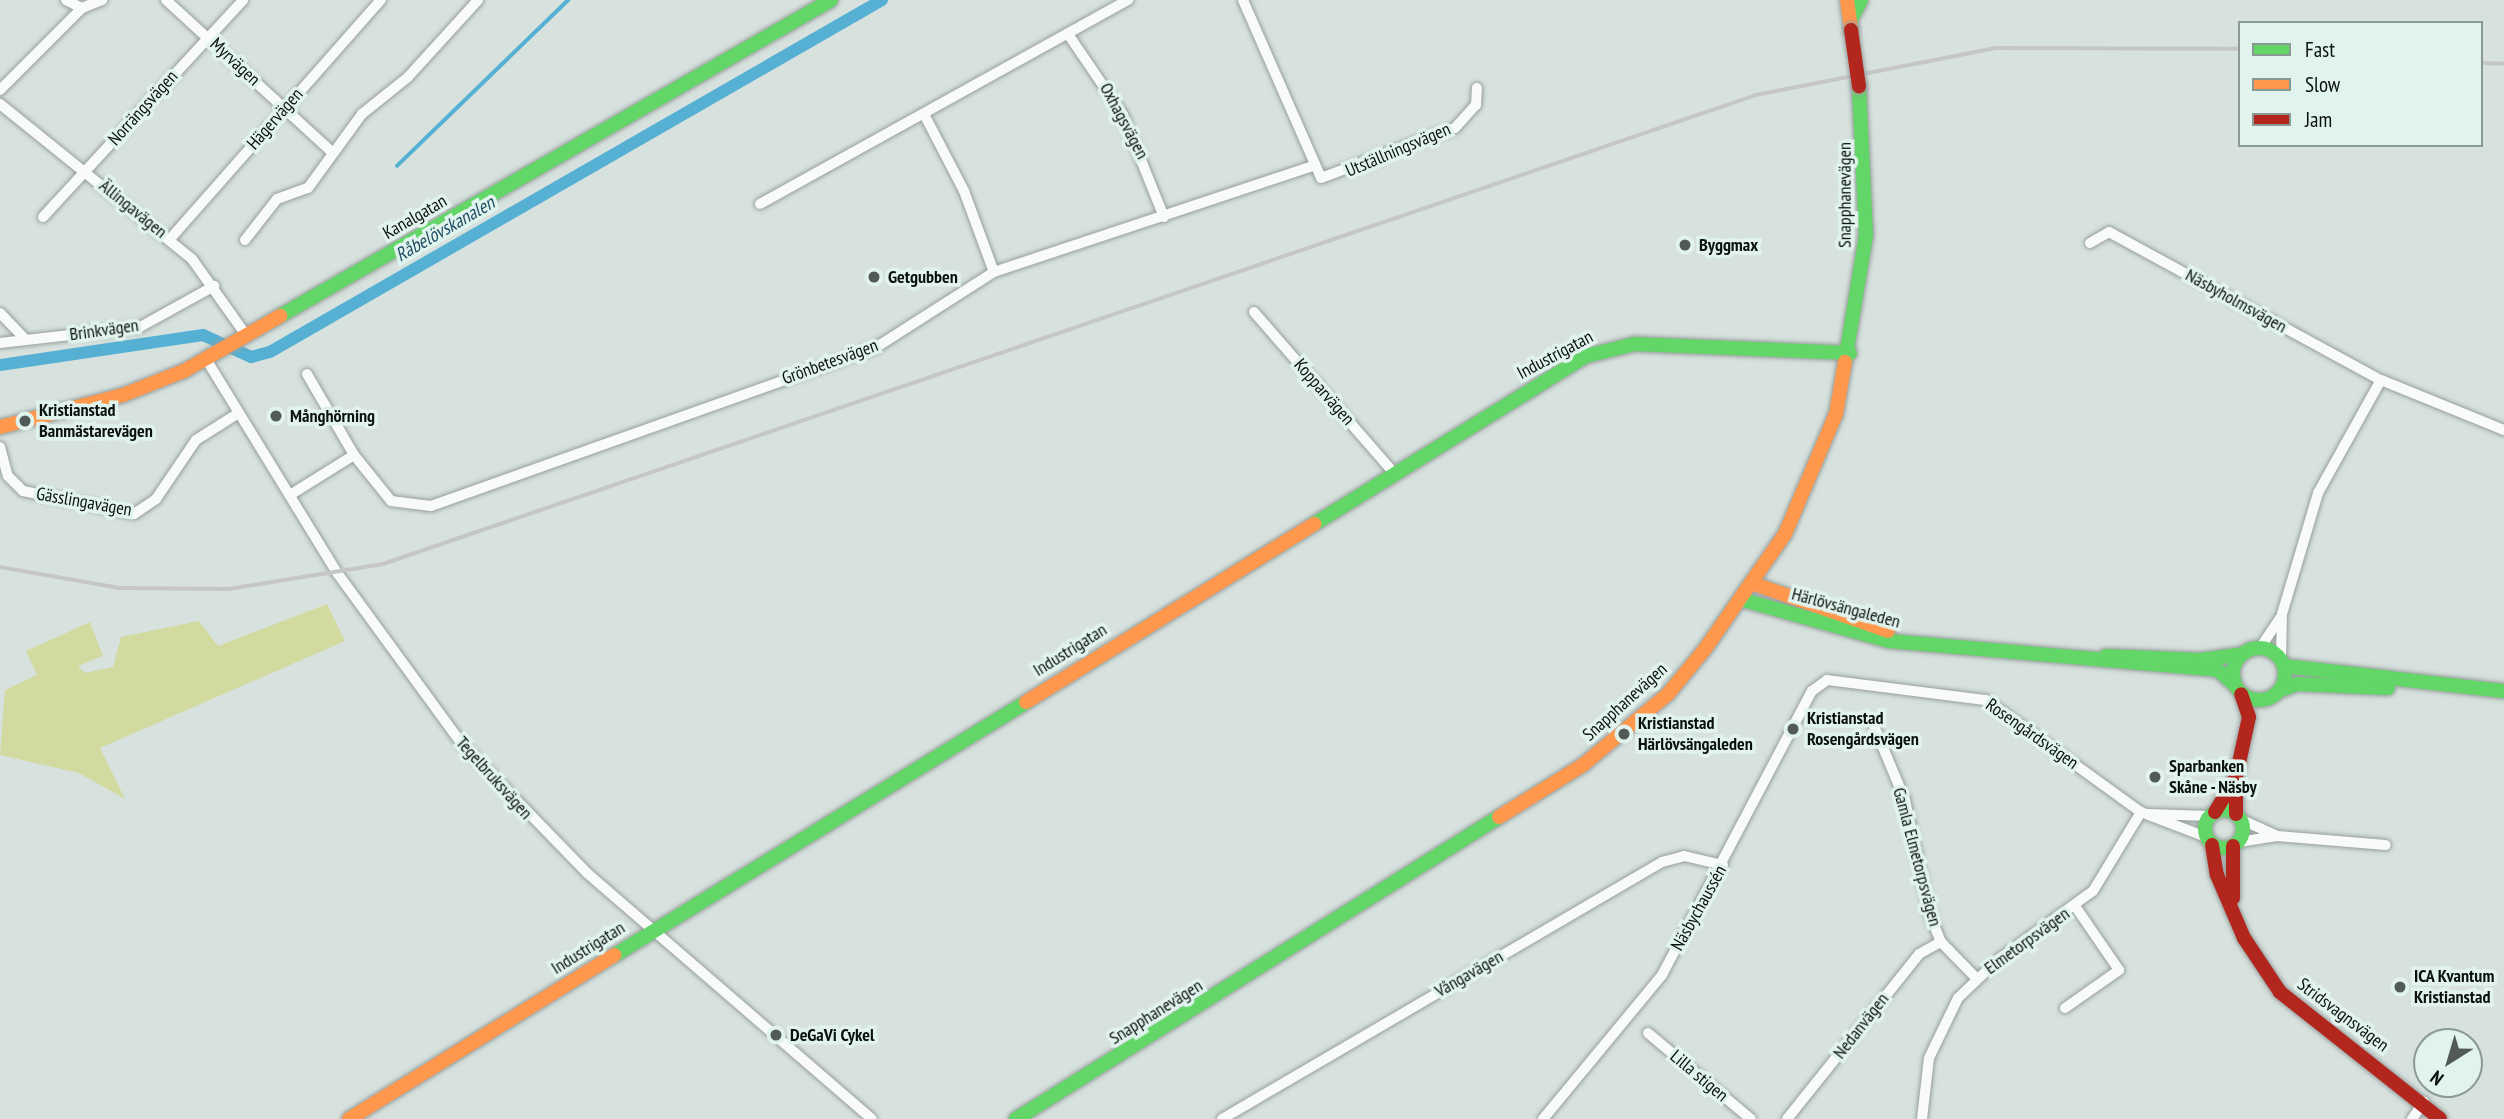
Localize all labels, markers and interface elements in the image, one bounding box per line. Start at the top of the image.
legend [2238,21,2483,147]
street label: Myrvägen [206,33,264,91]
text: Fast [2305,36,2335,63]
street label: Norrängsvägen [104,66,182,150]
text: Slow [2305,71,2340,98]
street label: Oxhagsvägen [1095,79,1153,163]
street label: Hägervägen [242,84,308,154]
text: Jam [2305,106,2332,133]
street label: Utställningsvägen [1342,118,1454,182]
street label: Snapphanevägen [1834,142,1856,248]
street label: Ällingavägen [95,175,171,243]
street label: Kanalgatan [379,190,451,244]
water label: Råbelövskanalen [391,191,499,267]
place label: Byggmax [1699,234,1758,256]
marker: Byggmax [1677,237,1693,253]
street label: Näsbyholmsvägen [2182,264,2290,338]
place label: Getgubben [888,266,958,288]
marker: Getgubben [866,269,882,285]
street label: Brinkvägen [68,314,140,346]
street label: Industrigatan [1513,326,1597,384]
street label: Grönbetesvägen [779,335,881,389]
street label: Kopparvägen [1289,354,1359,430]
place label: Kristianstad Banmästarevägen [39,400,153,442]
place label: Månghörning [290,405,375,427]
marker: Månghörning [268,408,284,424]
marker: Kristianstad Banmästarevägen [17,413,33,429]
street label: Gässlingavägen [35,483,133,521]
street label: Härlövsängaleden [1789,583,1903,633]
street label: Industrigatan [1029,619,1111,681]
street label: Snapphanevägen [1578,659,1672,745]
street label: Rosengårdsvägen [1981,694,2083,774]
place label: Kristianstad Rosengårdsvägen [1807,708,1919,750]
place label: Kristianstad Härlövsängaleden [1638,713,1753,756]
marker: Kristianstad Rosengårdsvägen [1785,721,1801,737]
marker: Kristianstad Härlövsängaleden [1616,726,1632,742]
street label: Tegelbruksvägen [451,732,537,824]
place label: Sparbanken Skåne - Näsby [2169,756,2259,798]
marker: Sparbanken Skåne - Näsby [2147,769,2163,785]
street label: Gamla Elmetorpsvägen [1888,785,1946,929]
street label: Näsbychaussén [1667,862,1731,954]
street label: Elmetorpsvägen [1980,903,2074,979]
street label: Industrigatan [547,917,629,979]
street label: Vångavägen [1431,946,1507,1002]
place label: ICA Kvantum Kristianstad [2414,966,2495,1009]
street label: Stridsvagnsvägen [2293,974,2393,1056]
street label: Snapphanevägen [1105,975,1207,1049]
marker: ICA Kvantum Kristianstad [2392,979,2408,995]
street label: Nedanvägen [1829,989,1893,1063]
place label: DeGaVi Cykel [790,1024,875,1046]
marker: DeGaVi Cykel [768,1027,784,1043]
north arrow [2413,1028,2483,1098]
street label: Lilla stigen [1666,1046,1732,1106]
text: N [2425,1066,2448,1091]

